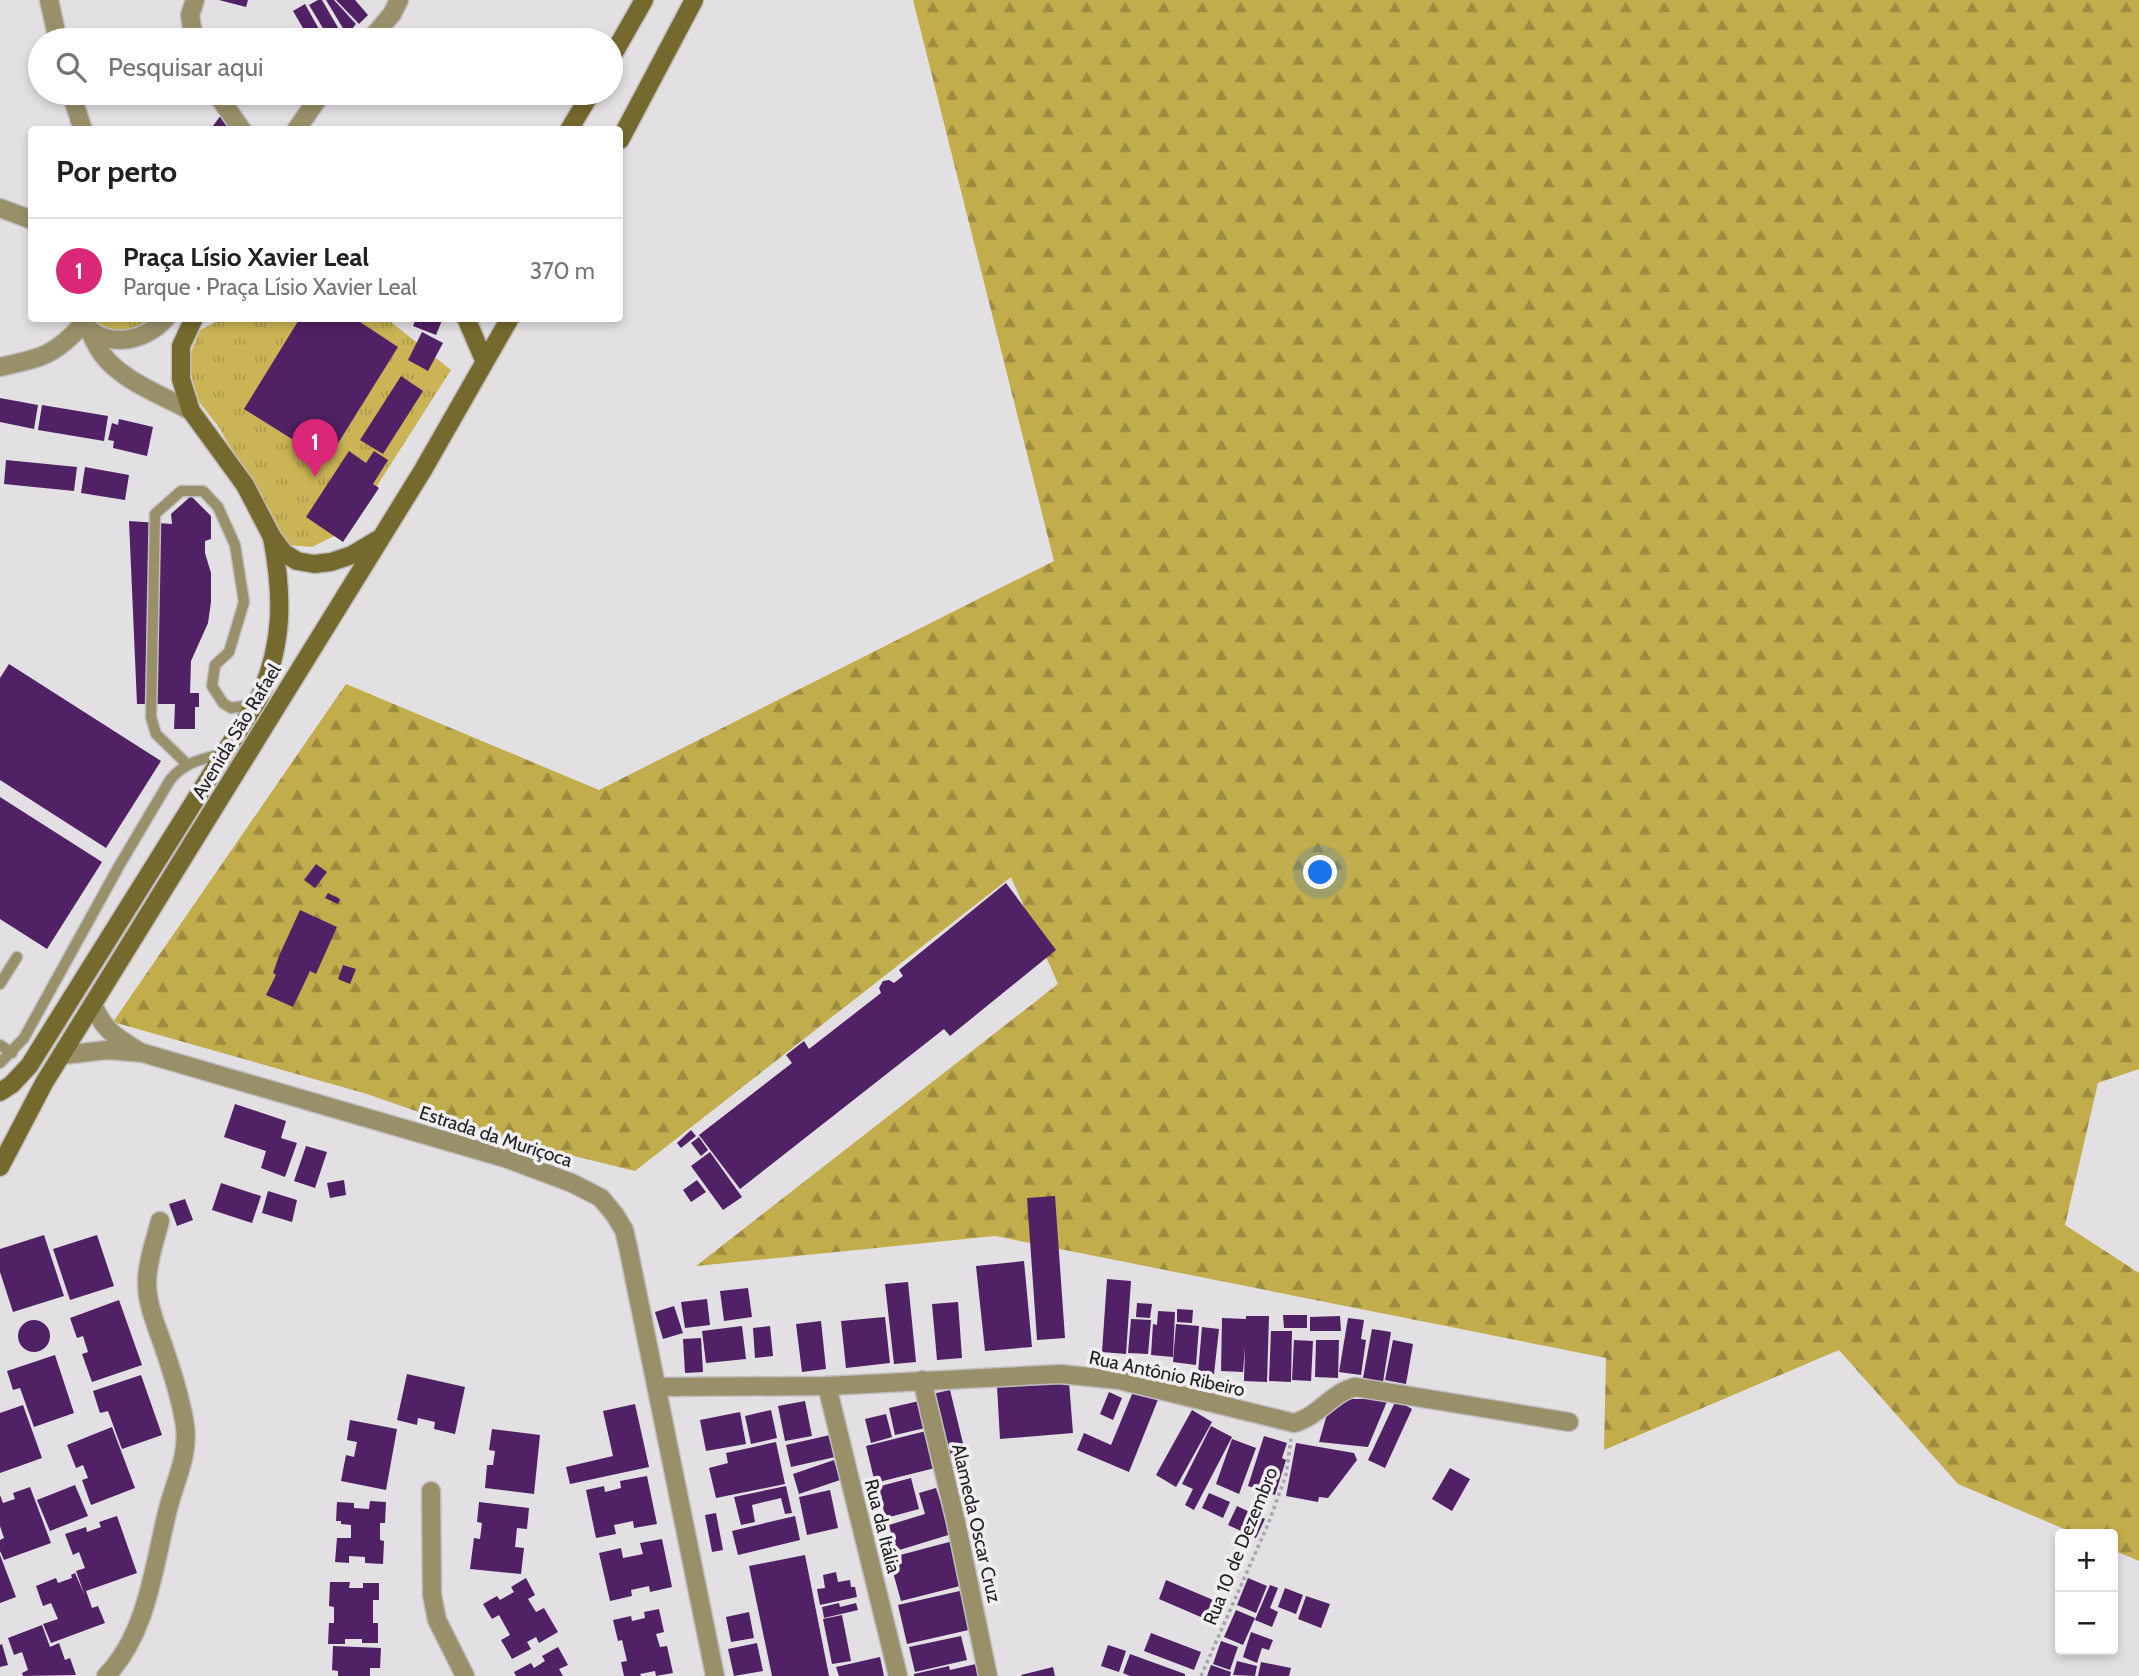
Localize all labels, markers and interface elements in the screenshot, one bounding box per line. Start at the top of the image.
search box [28,28,623,105]
icon: search [52,48,90,86]
text: Pesquisar aqui [108,51,264,83]
text: Por perto [56,153,177,190]
text: Praça Lísio Xavier Leal [123,241,369,273]
text: 1 [75,257,83,285]
text: 370 m [530,257,595,285]
text: Parque · Praça Lísio Xavier Leal [123,273,417,301]
pin: 1 [292,419,338,477]
street label: Avenida São Rafael [187,659,286,803]
your location [1303,855,1337,889]
street label: Estrada da Muriçoca [416,1101,575,1172]
street label: Rua Antônio Ribeiro [1087,1346,1247,1401]
street label: Alameda Oscar Cruz [947,1441,1006,1605]
street label: Rua 10 de Dezembro [1198,1464,1283,1628]
street label: Rua da Itália [860,1477,905,1576]
map controls [2055,1529,2118,1655]
button: + [2055,1529,2118,1592]
button: − [2055,1592,2118,1655]

